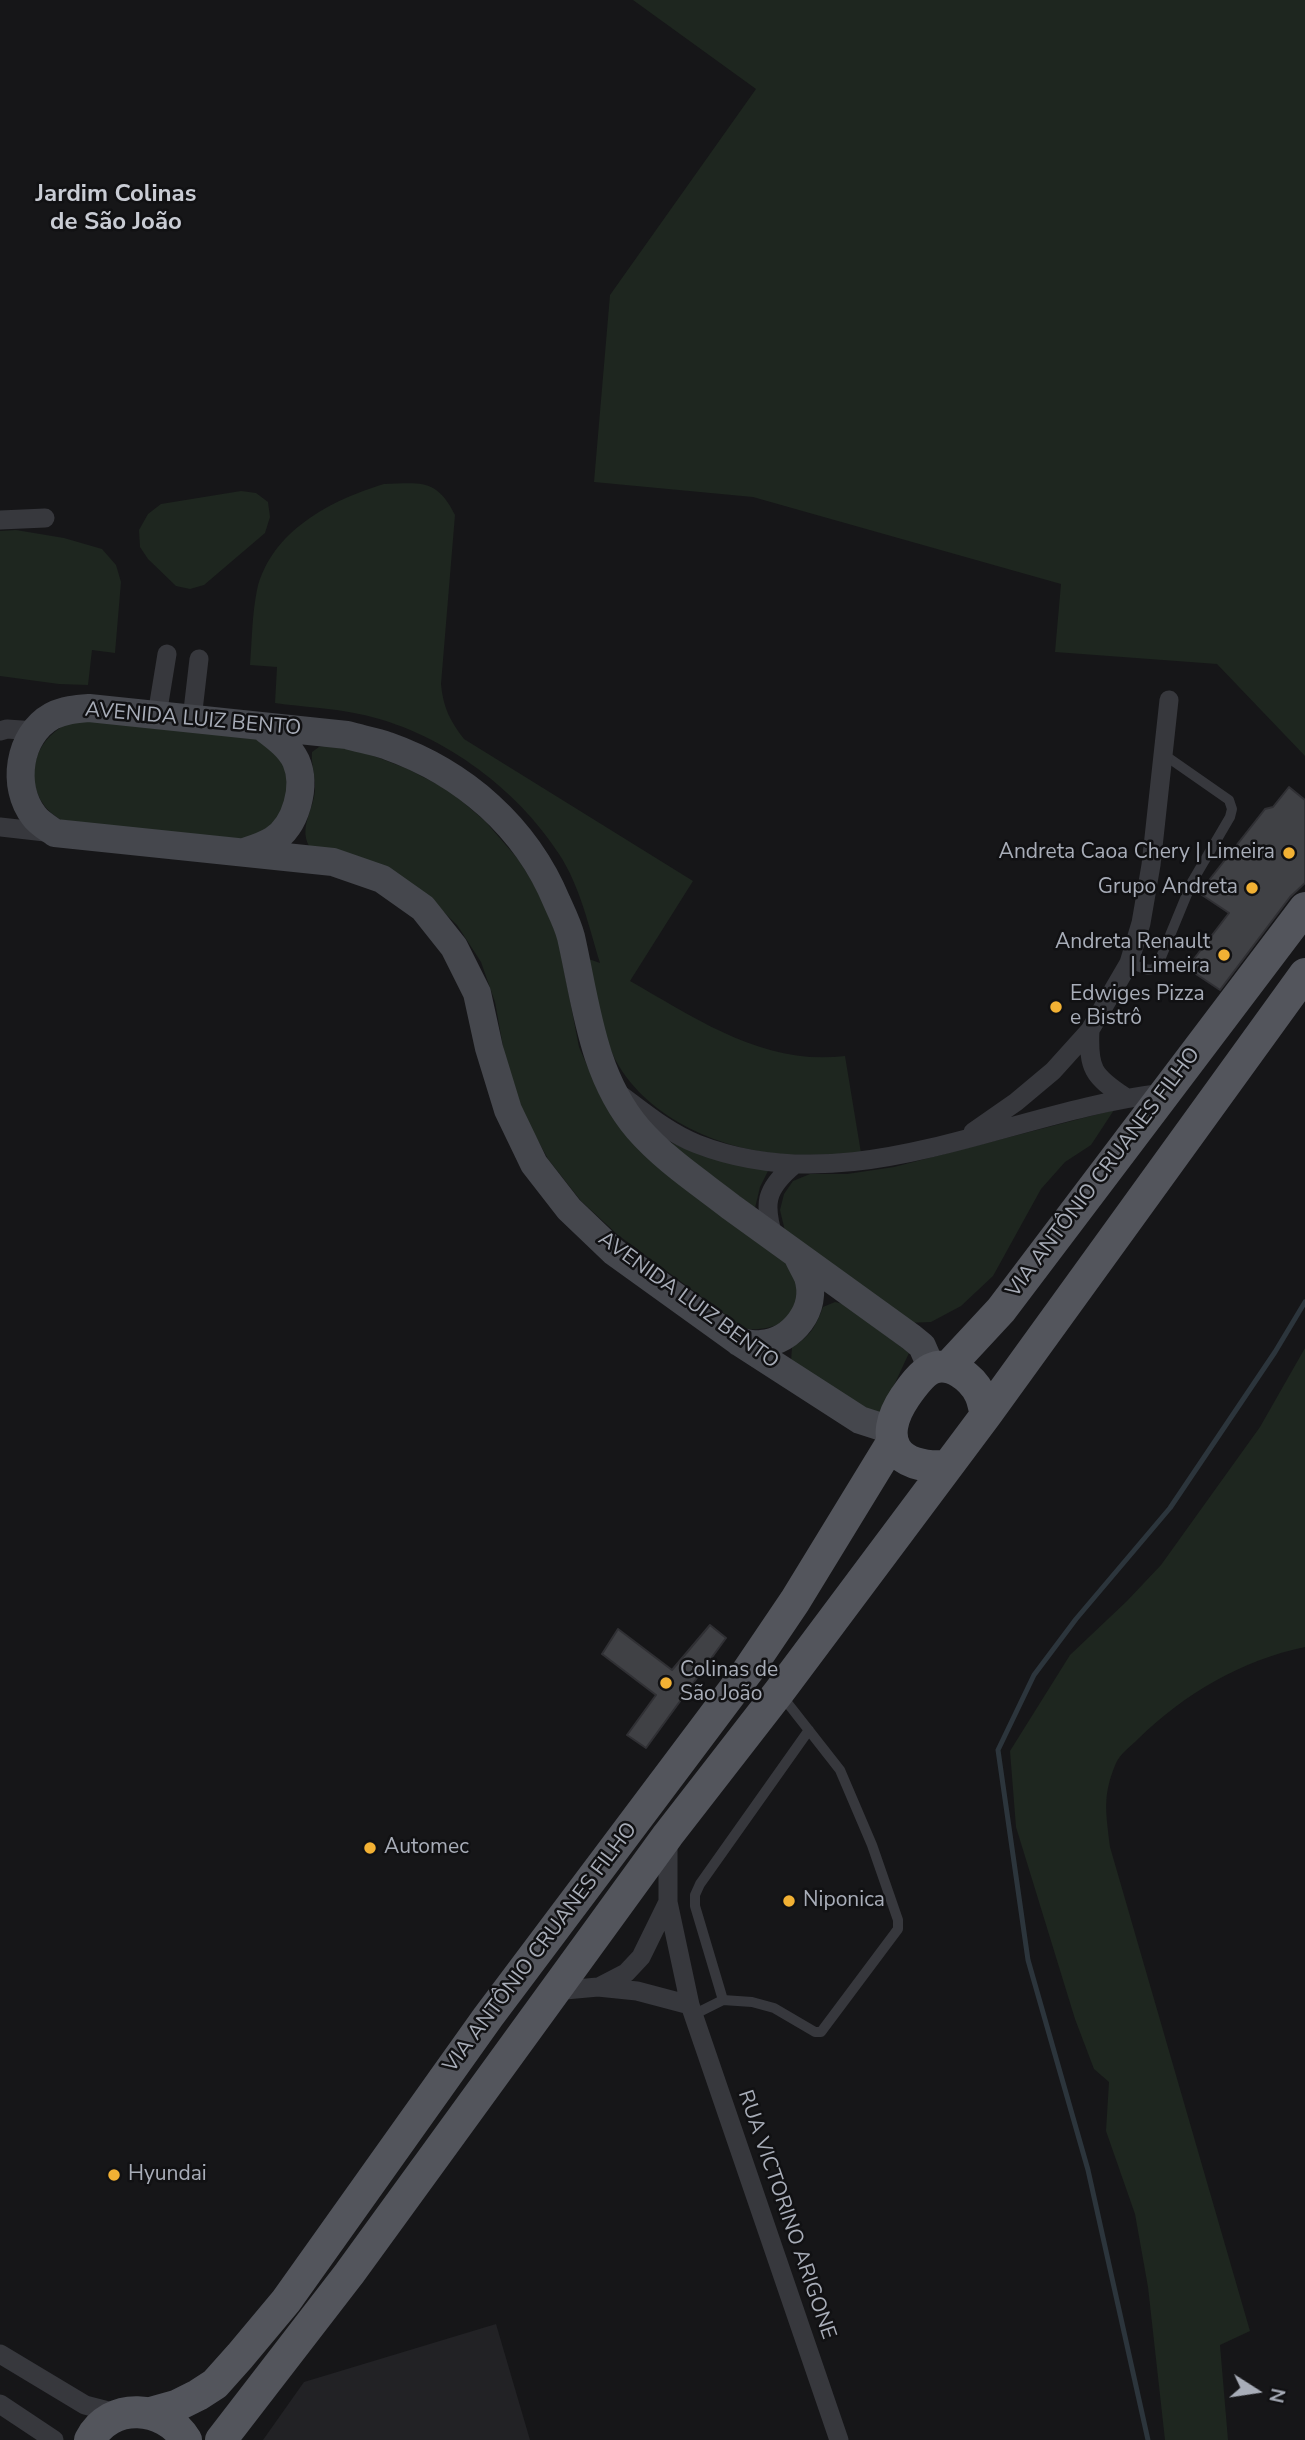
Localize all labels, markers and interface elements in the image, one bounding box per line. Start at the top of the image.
district label: Jardim Colinas de São João [36,181,196,237]
street label: AVENIDA LUIZ BENTO [84,698,302,742]
place label: Andreta Caoa Chery | Limeira [999,840,1275,866]
marker: Andreta Caoa Chery | Limeira [1281,845,1297,861]
place label: Grupo Andreta [1098,875,1238,901]
marker: Grupo Andreta [1244,880,1260,896]
place label: Andreta Renault | Limeira [1055,930,1210,980]
marker: Andreta Renault | Limeira [1216,947,1232,963]
place label: Edwiges Pizza e Bistrô [1070,982,1205,1032]
marker: Edwiges Pizza e Bistrô [1048,999,1064,1015]
street label: VIA ANTÔNIO CRUANES FILHO [1002,1043,1206,1303]
street label: AVENIDA LUIZ BENTO [593,1227,783,1375]
place label: Colinas de São João [680,1658,778,1708]
marker: Colinas de São João [658,1675,674,1691]
street label: VIA ANTÔNIO CRUANES FILHO [439,1818,643,2078]
place label: Automec [384,1835,469,1861]
marker: Automec [362,1840,378,1856]
place label: Niponica [803,1888,885,1914]
marker: Niponica [781,1893,797,1909]
street label: RUA VICTORINO ARIGONE [731,2087,841,2343]
place label: Hyundai [128,2162,207,2188]
marker: Hyundai [106,2167,122,2183]
north arrow [1221,2356,1291,2426]
text: N [1262,2386,1291,2405]

